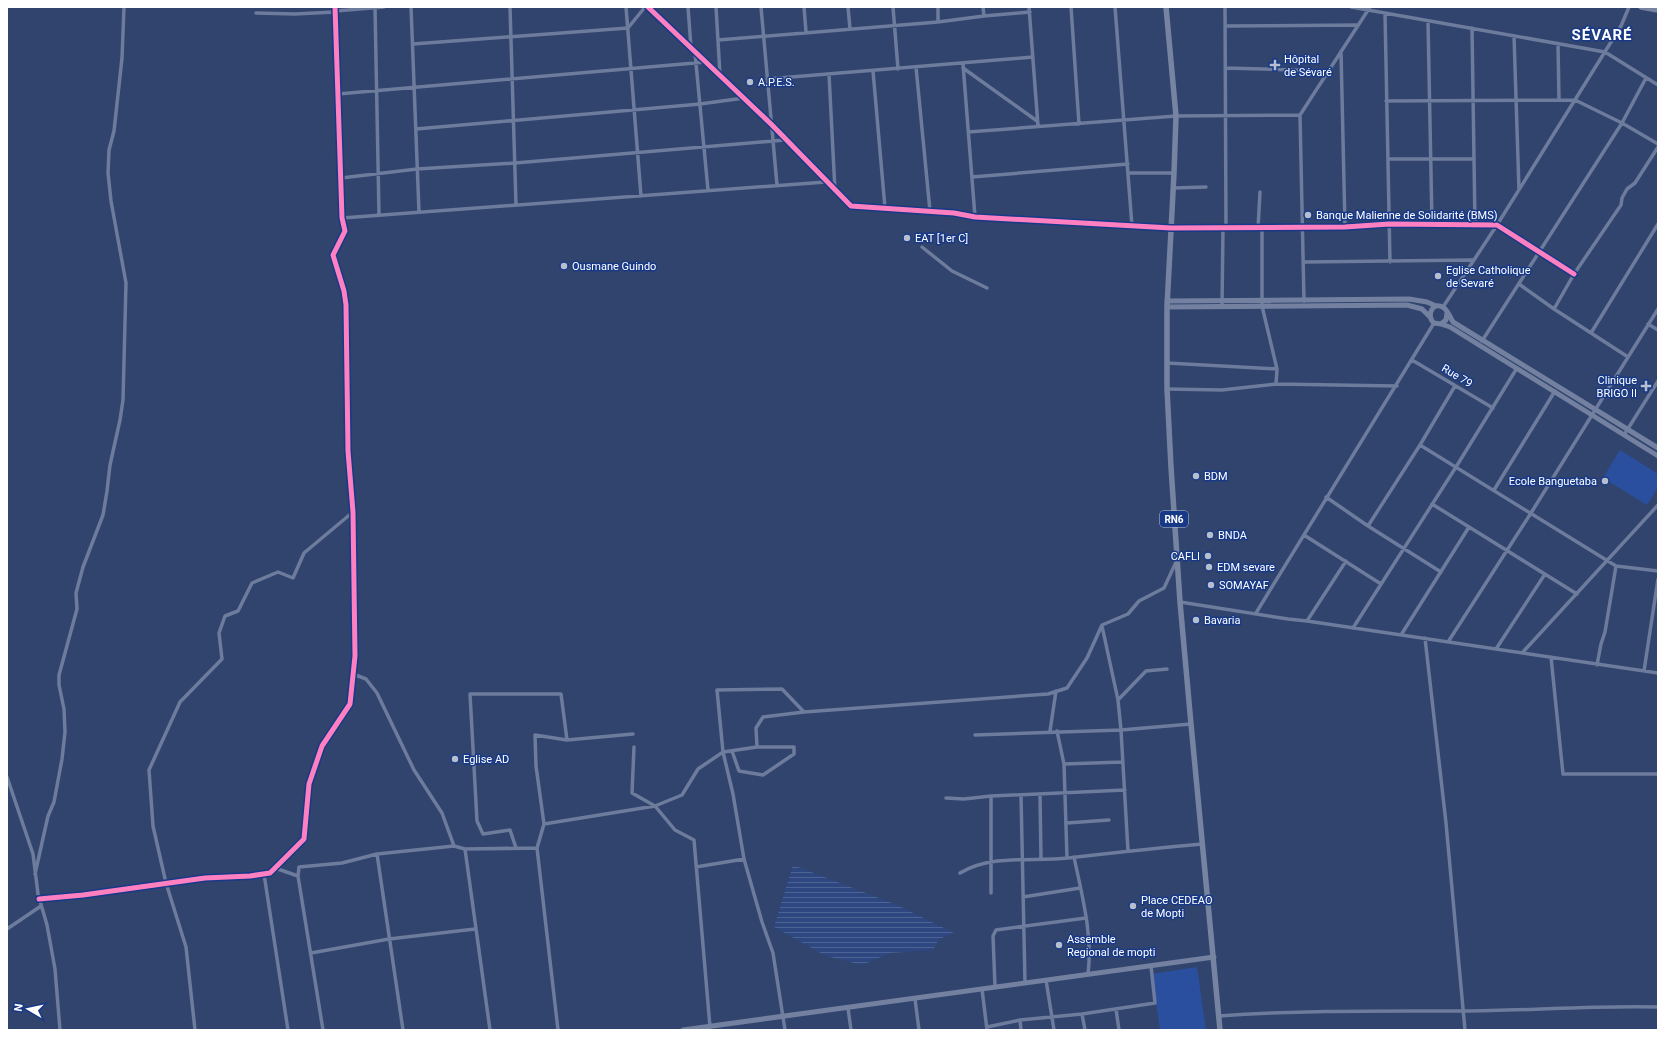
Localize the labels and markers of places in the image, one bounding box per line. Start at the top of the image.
place label: Hôpital de Sévaré [1284,53,1332,79]
marker: Hôpital de Sévaré [1269,59,1281,71]
place label: A.P.E.S. [758,76,795,89]
marker: A.P.E.S. [745,77,755,87]
place label: Banque Malienne de Solidarité (BMS) [1316,209,1498,222]
marker: Banque Malienne de Solidarité (BMS) [1303,210,1313,220]
place label: EAT [1er C] [915,232,968,245]
marker: EAT [1er C] [902,233,912,243]
place label: Ousmane Guindo [572,260,656,273]
marker: Ousmane Guindo [559,261,569,271]
place label: Eglise Catholique de Sevaré [1446,264,1531,290]
marker: Eglise Catholique de Sevaré [1433,271,1443,281]
place label: Clinique BRIGO II [1597,374,1637,400]
marker: Clinique BRIGO II [1640,380,1652,392]
place label: BDM [1204,470,1228,483]
marker: BDM [1191,471,1201,481]
place label: Ecole Banguetaba [1509,475,1597,488]
marker: Ecole Banguetaba [1600,476,1610,486]
place label: BNDA [1218,529,1248,542]
marker: BNDA [1205,530,1215,540]
place label: CAFLI [1171,550,1200,563]
marker: CAFLI [1203,551,1213,561]
place label: EDM sevare [1217,561,1275,574]
marker: EDM sevare [1204,562,1214,572]
place label: SOMAYAF [1219,579,1269,592]
marker: SOMAYAF [1206,580,1216,590]
place label: Bavaria [1204,614,1240,627]
marker: Bavaria [1191,615,1201,625]
place label: Eglise AD [463,753,509,766]
marker: Eglise AD [450,754,460,764]
place label: Place CEDEAO de Mopti [1141,894,1212,920]
marker: Place CEDEAO de Mopti [1128,901,1138,911]
place label: Assemble Regional de mopti [1067,933,1155,959]
marker: Assemble Regional de mopti [1054,940,1064,950]

